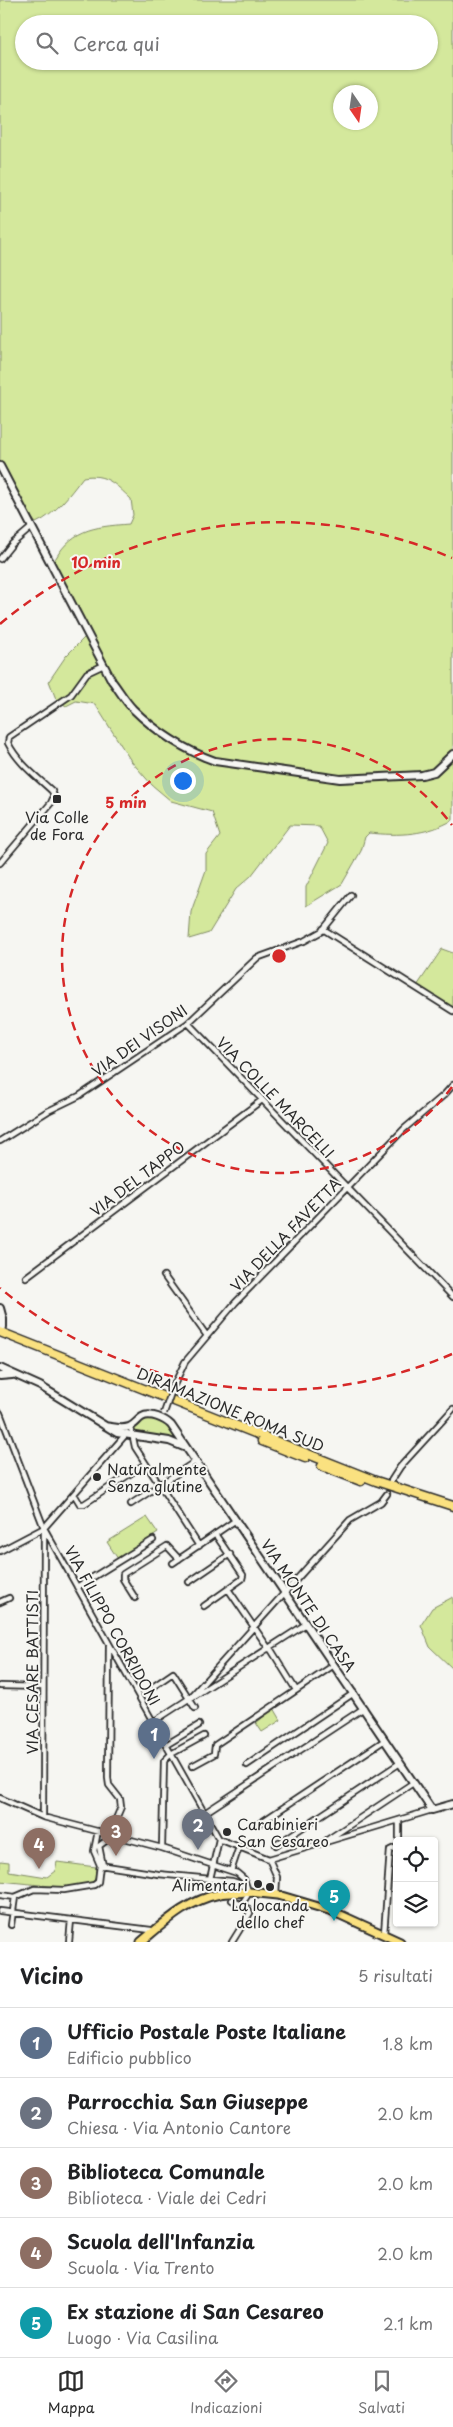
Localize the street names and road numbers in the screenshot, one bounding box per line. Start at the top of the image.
street label: VIA DEI VISONI [87,998,191,1082]
street label: VIA COLLE MARCELLI [212,1031,340,1163]
street label: VIA DEL TAPPO [85,1135,189,1221]
street label: VIA DELLA FAVETTA [224,1172,346,1296]
street label: DIRAMAZIONE ROMA SUD [134,1361,328,1457]
street label: VIA MONTE DI CASA [256,1534,362,1676]
street label: VIA FILIPPO CORRIDONI [59,1541,167,1709]
street label: VIA CESARE BATTISTI [20,1590,43,1754]

